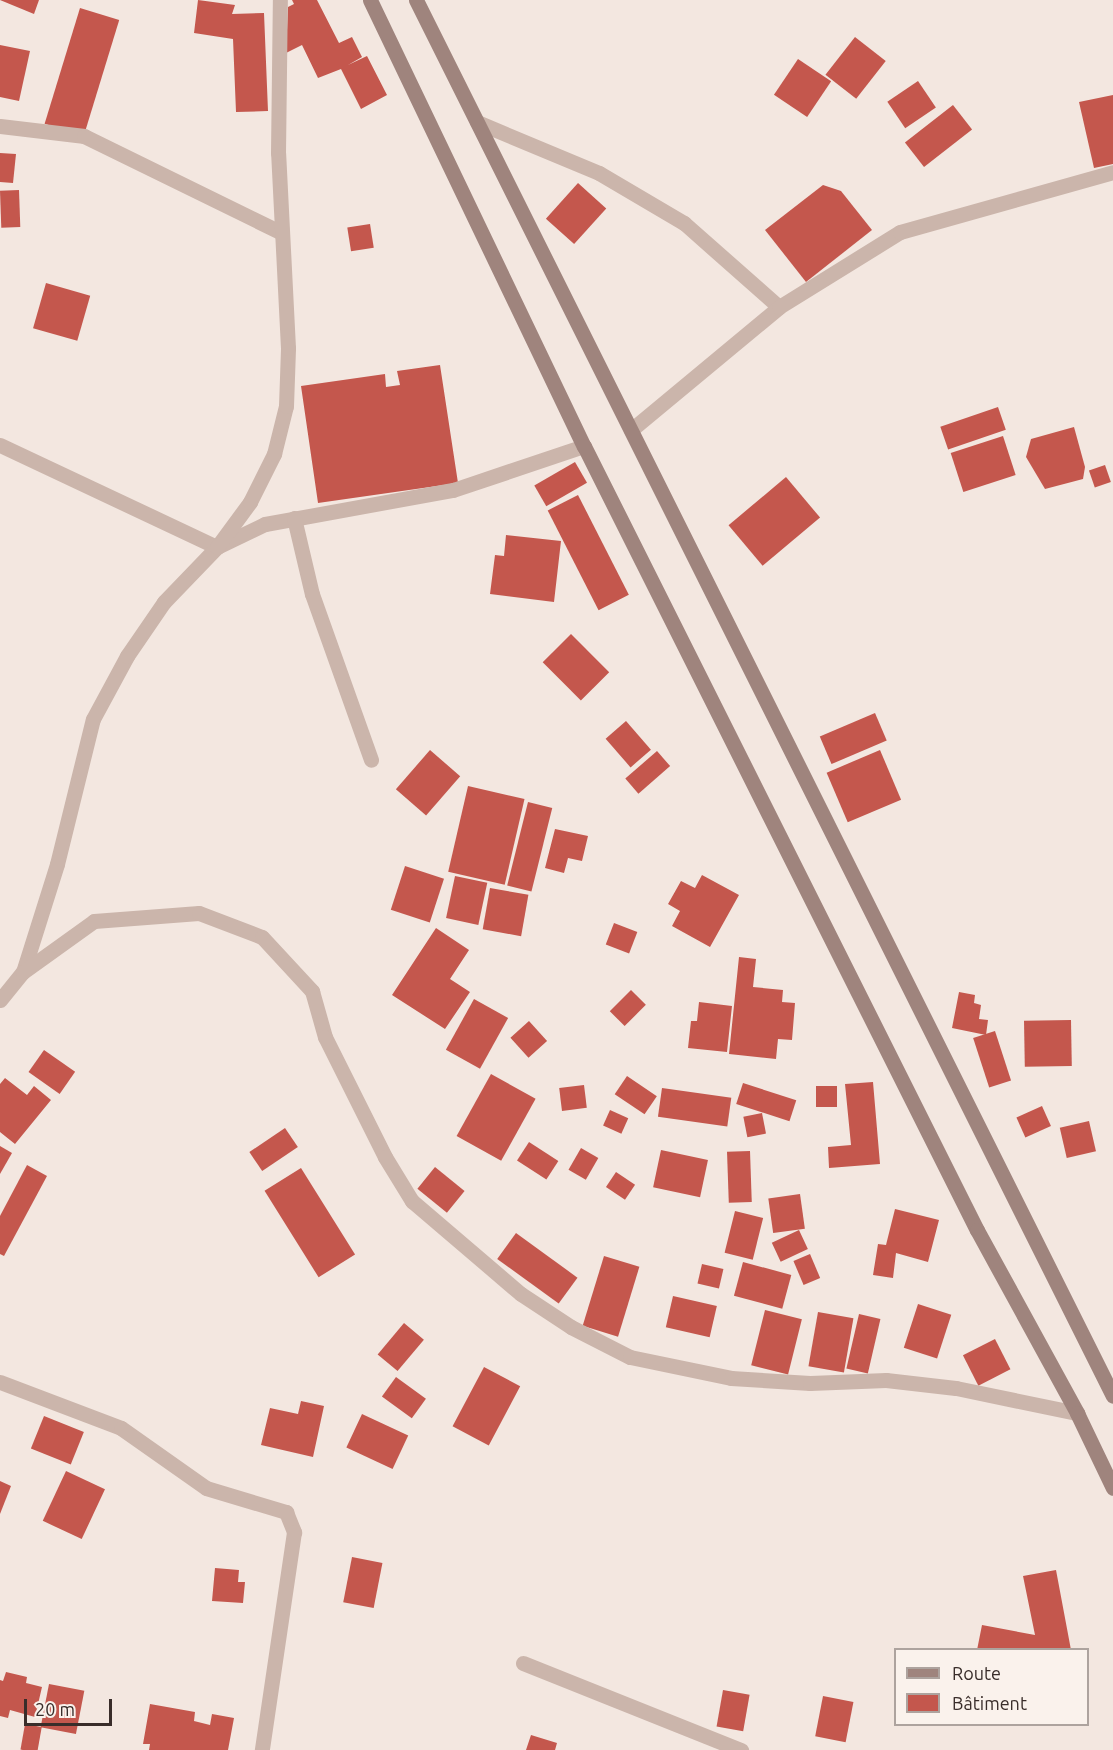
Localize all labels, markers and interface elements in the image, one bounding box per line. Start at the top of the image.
legend [894,1648,1089,1726]
text: Route [952,1663,1001,1683]
scale bar [27,1687,116,1725]
text: Bâtiment [952,1693,1027,1713]
text: 20 m [35,1699,75,1719]

